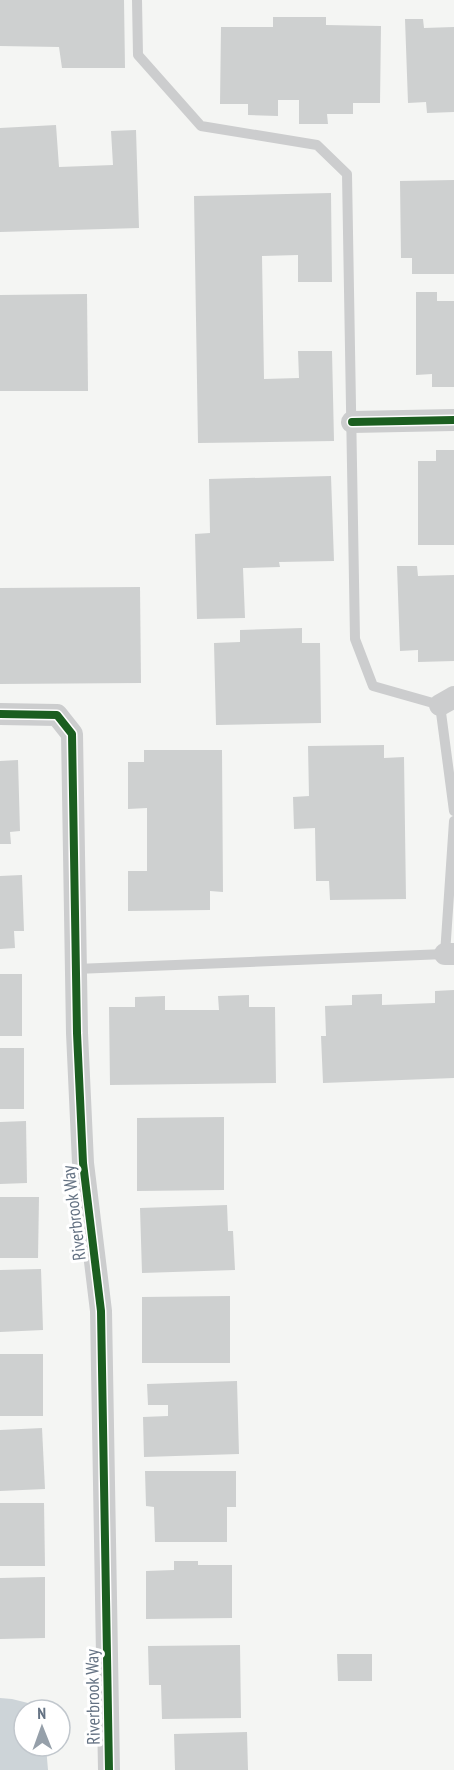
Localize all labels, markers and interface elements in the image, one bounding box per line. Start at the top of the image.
street label: Riverbrook Way [56,1164,91,1262]
street label: Riverbrook Way [80,1649,105,1745]
north arrow [12,1698,72,1758]
text: N [37,1703,46,1723]

